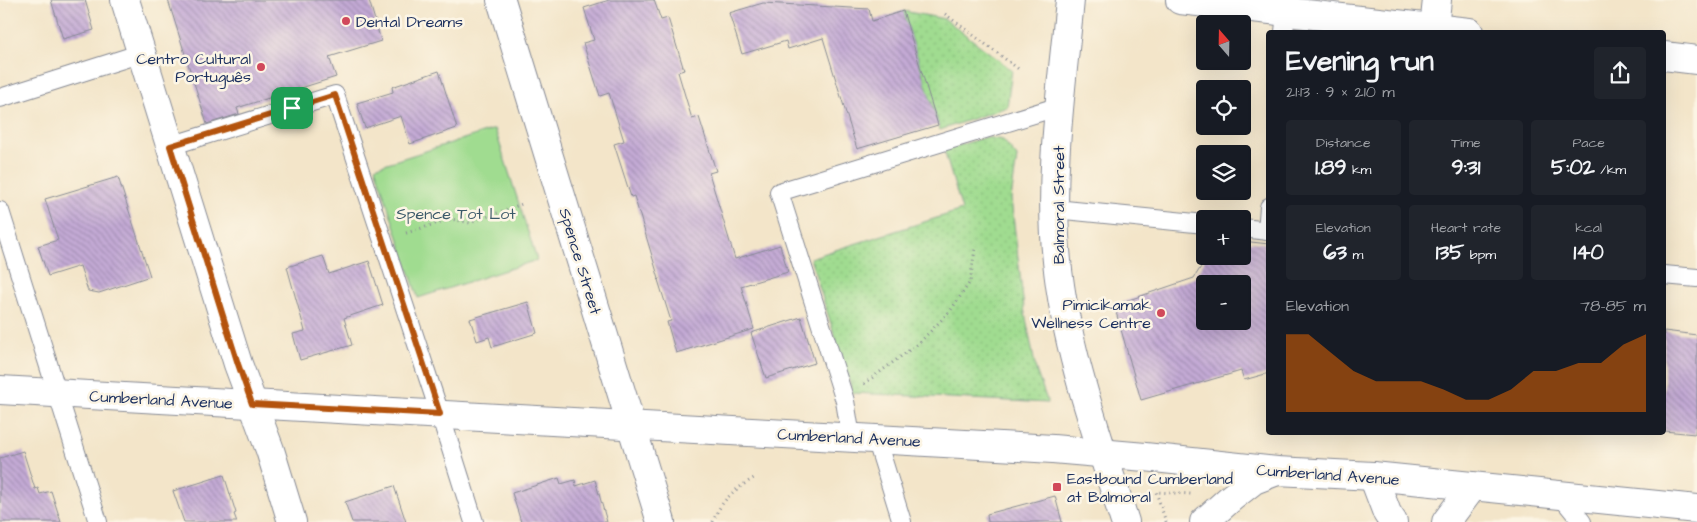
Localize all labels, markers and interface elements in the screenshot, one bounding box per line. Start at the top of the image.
place label: Dental Dreams [356,11,463,33]
marker: Dental Dreams [340,15,352,27]
north arrow [1196,15,1251,70]
map controls [1196,15,1251,330]
text: Evening run [1286,42,1434,81]
button: share [1594,47,1646,99]
place label: Centro Cultural Português [136,48,251,89]
marker: Centro Cultural Português [255,61,267,73]
button: locate [1196,80,1251,135]
text: 21:13 · 9 × 210 m [1286,81,1395,103]
pin [271,87,313,129]
icon: arrive [278,94,306,122]
text: Distance [1316,133,1371,153]
text: Time [1451,133,1481,153]
text: Pace [1572,133,1605,153]
street label: Balmoral Street [1048,145,1070,264]
button: layers [1196,145,1251,200]
text: 1.89 [1315,153,1346,182]
text: 9:31 [1452,153,1480,182]
text: 5:02 [1551,153,1595,182]
text: km [1346,160,1371,180]
text: /km [1595,160,1626,180]
park label: Spence Tot Lot [396,203,516,225]
street label: Spence Street [553,205,607,318]
button: + [1196,210,1251,265]
text: Elevation [1316,218,1371,238]
text: Heart rate [1431,218,1501,238]
text: kcal [1575,218,1602,238]
text: 63 [1323,238,1347,267]
text: 135 [1436,238,1464,267]
text: 140 [1574,238,1604,267]
text: m [1347,245,1364,265]
text: bpm [1464,245,1496,265]
button: − [1196,275,1251,330]
place label: Pimicikamak Wellness Centre [1031,294,1151,334]
text: Elevation [1286,295,1349,317]
text: 78–85 m [1580,295,1646,317]
marker: Pimicikamak Wellness Centre [1155,307,1167,319]
street label: Cumberland Avenue [89,385,234,415]
street label: Cumberland Avenue [777,423,922,453]
street label: Cumberland Avenue [1256,459,1401,491]
place label: Eastbound Cumberland at Balmoral [1067,468,1233,508]
marker: Eastbound Cumberland at Balmoral [1051,481,1063,493]

